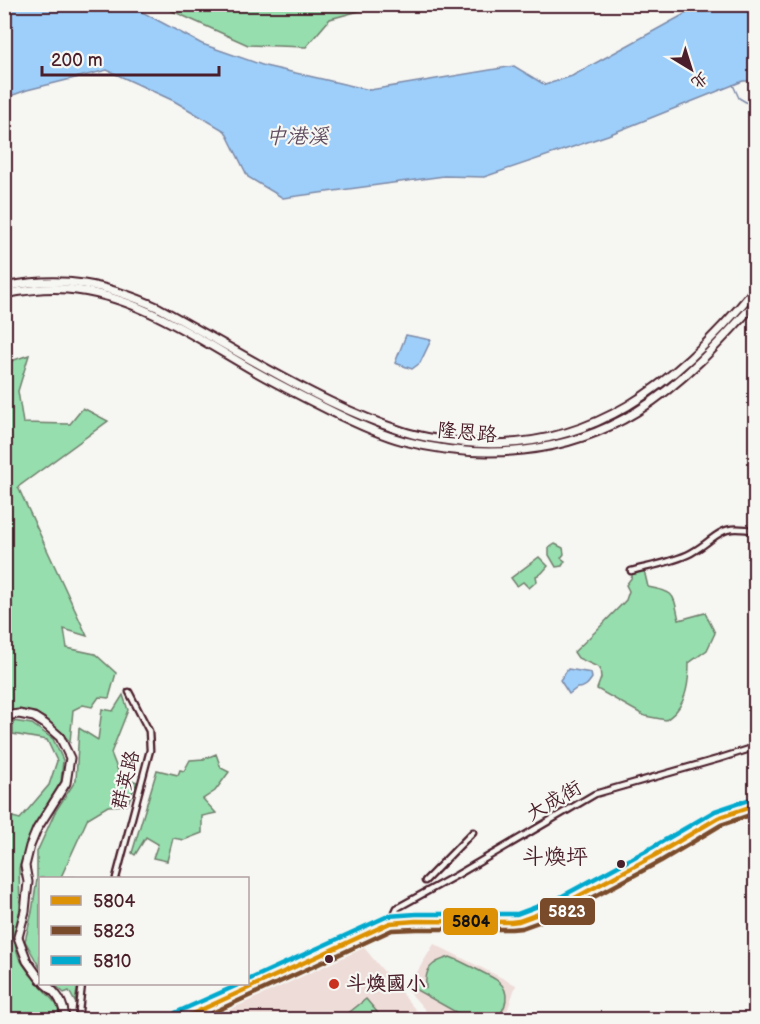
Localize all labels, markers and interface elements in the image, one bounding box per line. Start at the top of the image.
scale bar [42,39,219,77]
north arrow [661,39,721,99]
text: 200 m [51,50,103,71]
text: 北 [687,67,711,92]
water label: 中港溪 [266,124,329,149]
street label: 隆恩路 [436,418,499,448]
street label: 群英路 [107,747,145,812]
street label: 大成街 [522,776,586,826]
district label: 斗煥坪 [522,844,588,871]
unlabelled marker [615,858,627,870]
legend [39,877,249,985]
text: 5804 [93,891,135,912]
line badge: 5823 [539,897,596,926]
text: 5823 [548,903,586,922]
line badge: 5804 [442,907,499,936]
text: 5804 [452,913,491,932]
text: 5823 [93,921,135,942]
text: 5810 [93,951,131,972]
unlabelled marker [323,953,335,965]
place label: 斗煥國小 [346,972,426,996]
marker: 斗煥國小 [327,977,341,991]

